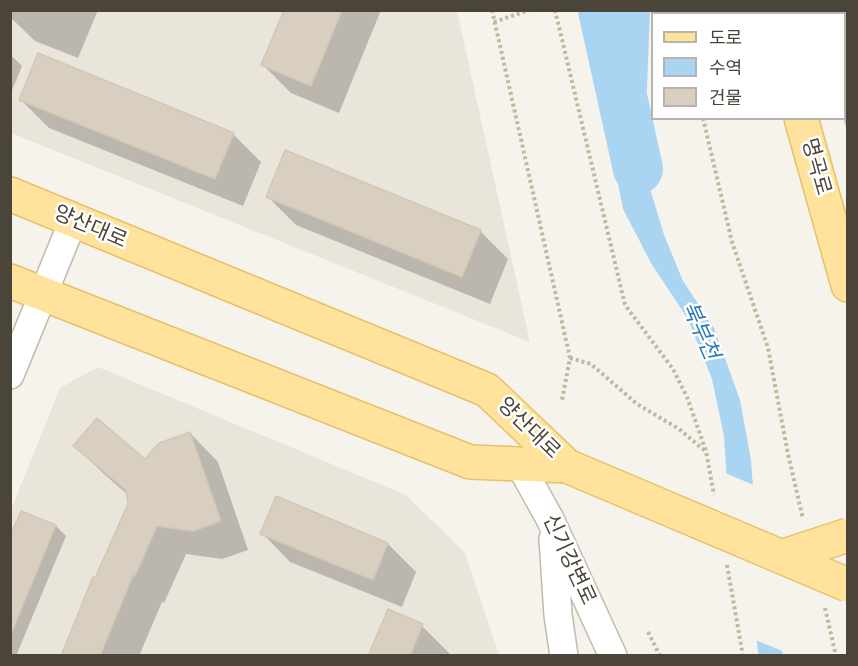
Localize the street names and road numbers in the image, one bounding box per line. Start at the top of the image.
street label: 명곡로 [795,136,835,198]
street label: 양산대로 [50,201,130,255]
street label: 양산대로 [491,393,565,465]
street label: 신기강변로 [536,511,600,609]

